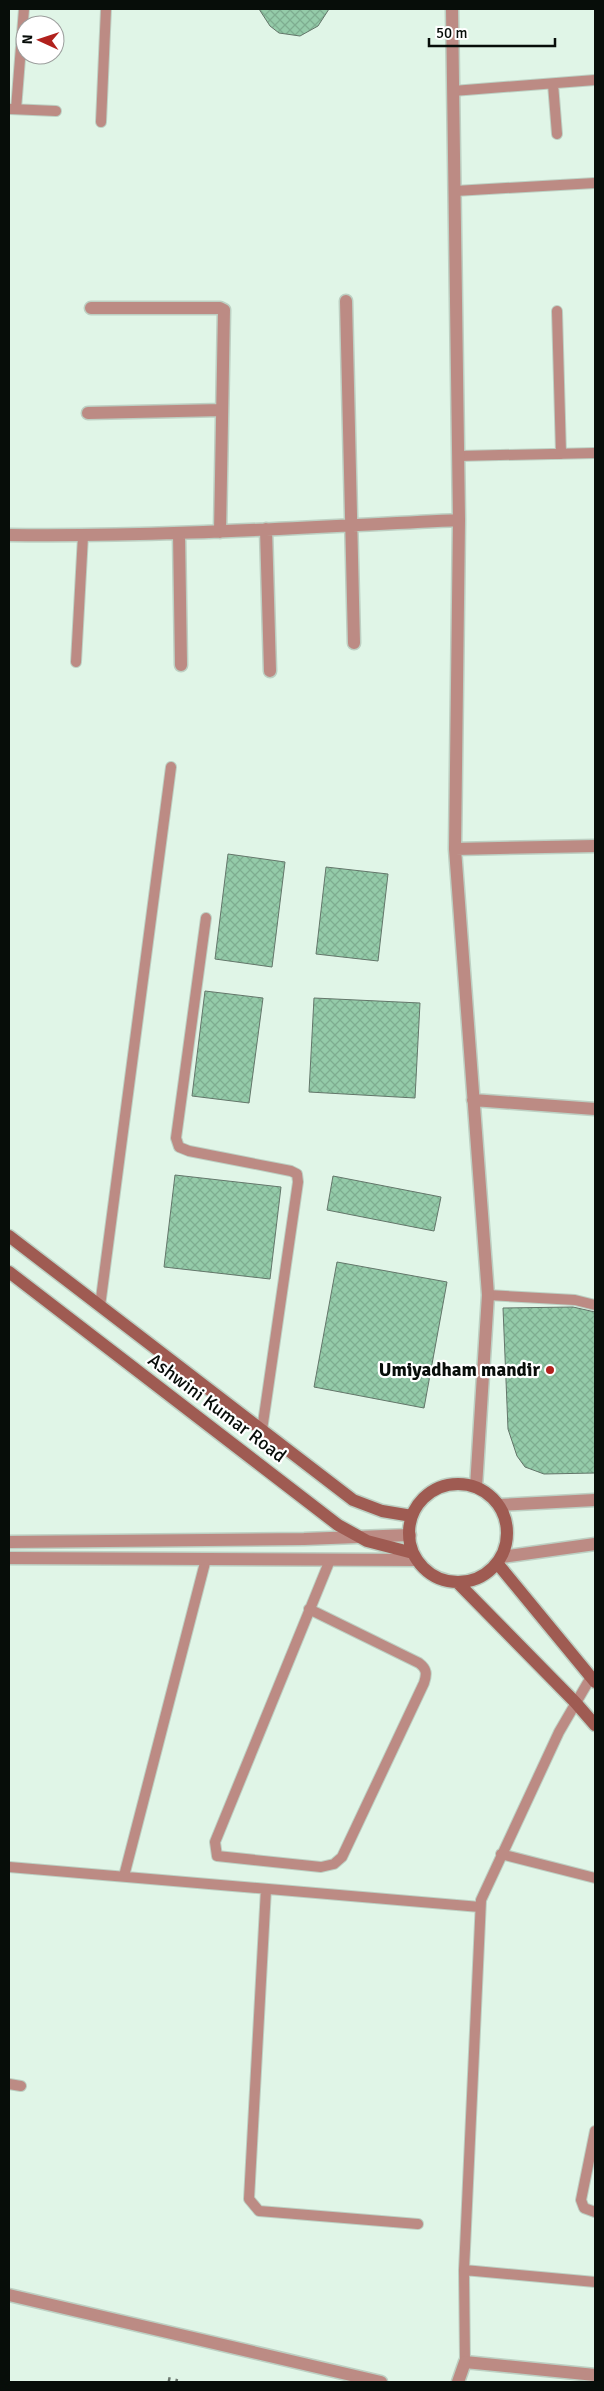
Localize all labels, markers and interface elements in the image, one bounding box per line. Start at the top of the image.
north arrow [15,15,65,65]
scale bar [429,15,555,47]
text: 50 m [436,24,467,42]
text: N [19,34,36,45]
street label: Ashwini Kumar Road [143,1348,291,1468]
place label: Umiyadham mandir [379,1358,540,1382]
marker: Umiyadham mandir [544,1364,556,1376]

